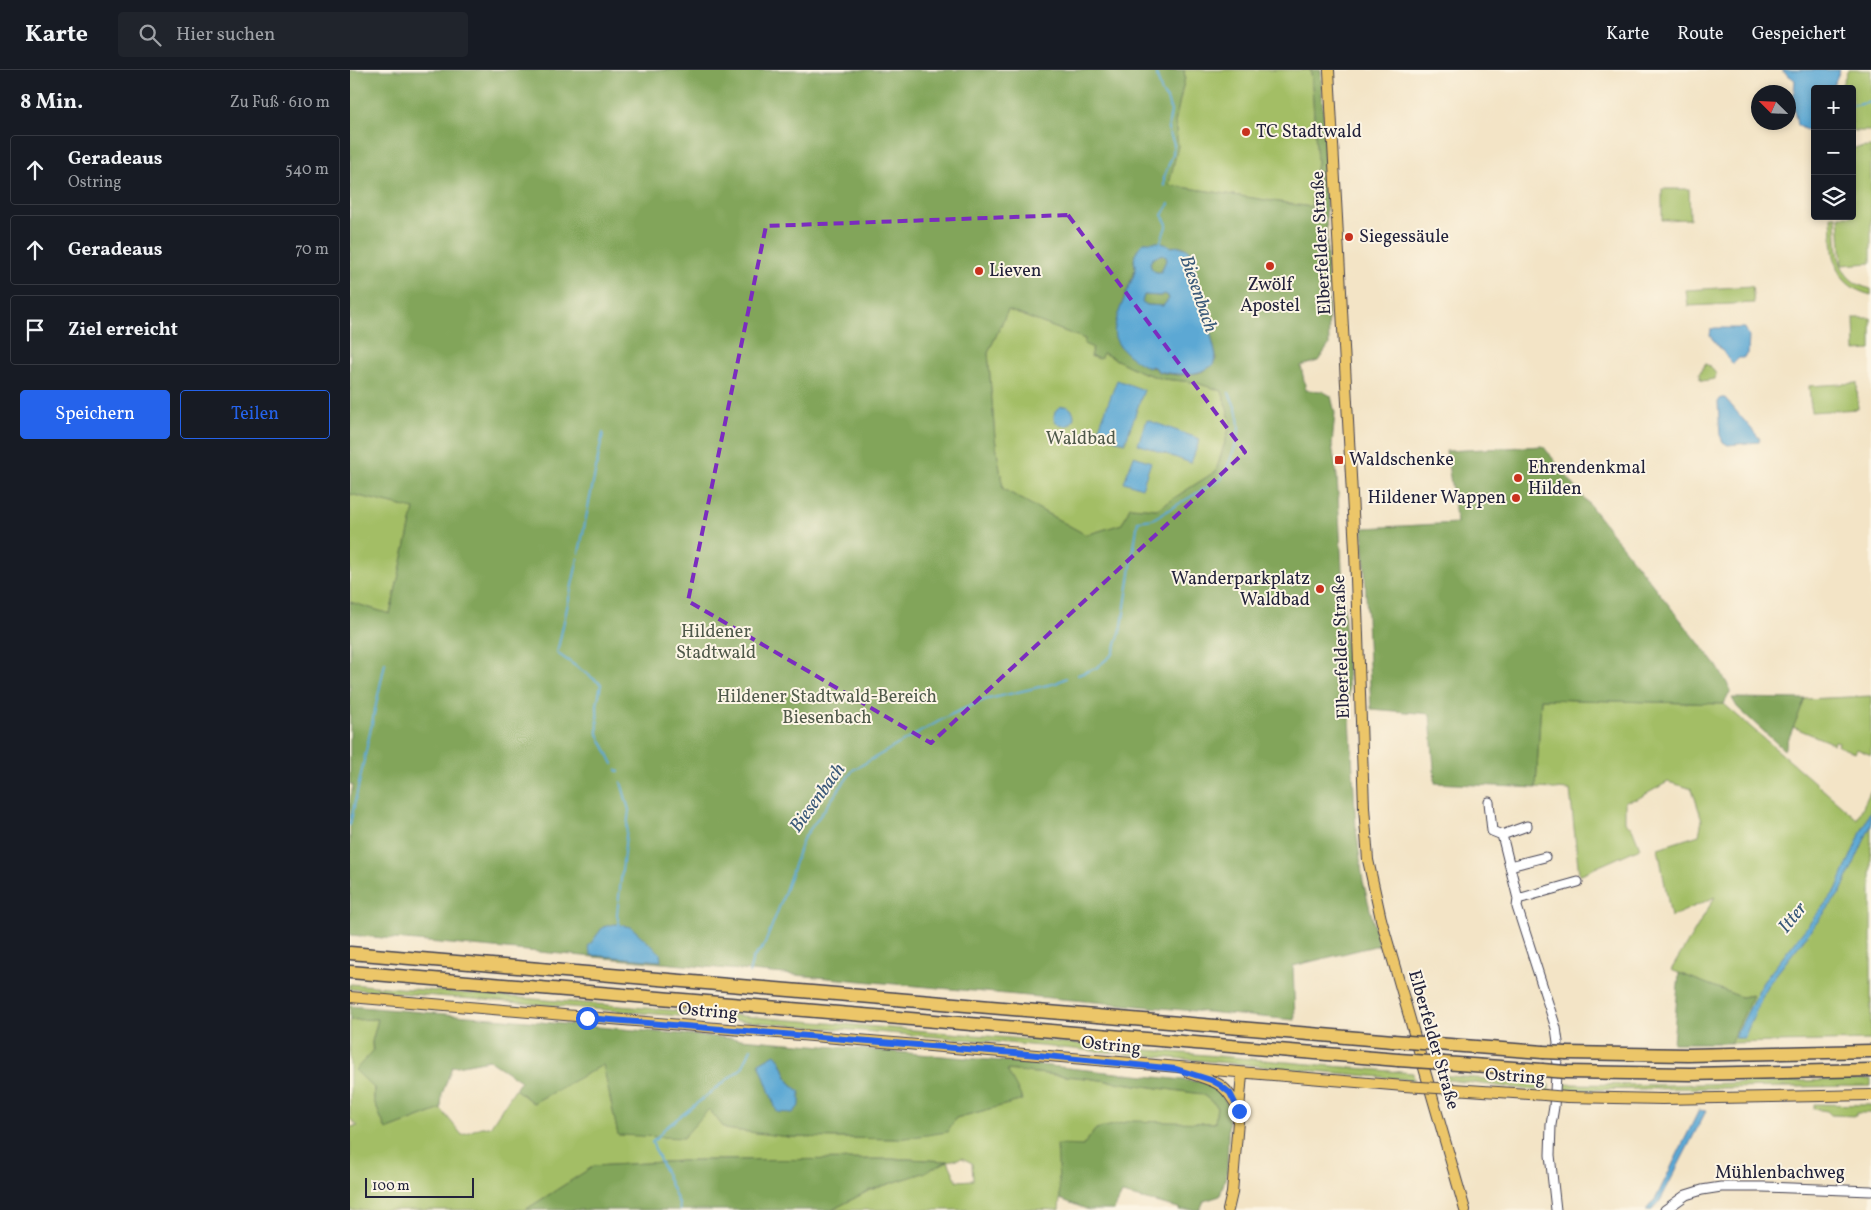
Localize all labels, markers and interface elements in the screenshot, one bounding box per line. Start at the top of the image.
search box [118,12,468,57]
text: Karte [25,18,88,52]
icon: search [136,21,164,49]
text: Hier suchen [176,22,275,48]
text: Karte [1606,22,1649,47]
text: Route [1677,22,1724,47]
text: Gespeichert [1752,22,1846,47]
north arrow [1751,85,1796,130]
map controls [1811,85,1856,220]
button: + [1811,85,1856,130]
text: 8 Min. [20,88,83,117]
text: Zu Fuß · 610 m [230,92,330,114]
place label: TC Stadtwald [1256,120,1362,145]
marker: TC Stadtwald [1240,126,1252,138]
button: − [1811,130,1856,175]
text: Geradeaus [68,146,163,172]
icon: ahead [21,156,49,184]
text: 540 m [285,159,329,181]
street label: Elberfelder Straße [1306,170,1338,316]
text: Ostring [68,172,121,194]
button: layers [1811,175,1856,220]
place label: Siegessäule [1359,225,1449,250]
marker: Siegessäule [1343,231,1355,243]
icon: ahead [21,236,49,264]
text: Geradeaus [68,237,163,263]
text: 70 m [295,239,329,261]
water label: Biesenbach [1173,252,1223,336]
place label: Lieven [989,259,1042,284]
marker: Zwölf Apostel [1264,260,1276,272]
marker: Lieven [973,265,985,277]
place label: Zwölf Apostel [1240,273,1300,319]
icon: arrive [21,316,49,344]
text: Ziel erreicht [68,317,178,343]
button: Speichern [20,390,170,439]
button: Teilen [180,390,330,439]
park label: Waldbad [1046,427,1116,452]
place label: Waldschenke [1349,448,1454,473]
marker: Waldschenke [1333,454,1345,466]
place label: Ehrendenkmal Hilden [1528,456,1646,502]
marker: Ehrendenkmal Hilden [1512,472,1524,484]
place label: Hildener Wappen [1367,486,1506,511]
marker: Hildener Wappen [1510,492,1522,504]
place label: Wanderparkplatz Waldbad [1171,567,1310,613]
street label: Elberfelder Straße [1327,575,1357,719]
marker: Wanderparkplatz Waldbad [1314,583,1326,595]
park label: Hildener Stadtwald [676,620,756,666]
park label: Hildener Stadtwald-Bereich Biesenbach [717,685,937,731]
water label: Biesenbach [784,758,852,838]
water label: Itter [1772,896,1814,939]
street label: Elberfelder Straße [1401,967,1465,1113]
street label: Ostring [677,997,739,1027]
route start [576,1007,599,1030]
street label: Ostring [1080,1030,1142,1062]
street label: Ostring [1484,1062,1546,1092]
route end [1228,1100,1251,1123]
street label: Mühlenbachweg [1715,1161,1845,1186]
scale bar [365,1175,474,1198]
text: 100 m [372,1177,410,1196]

